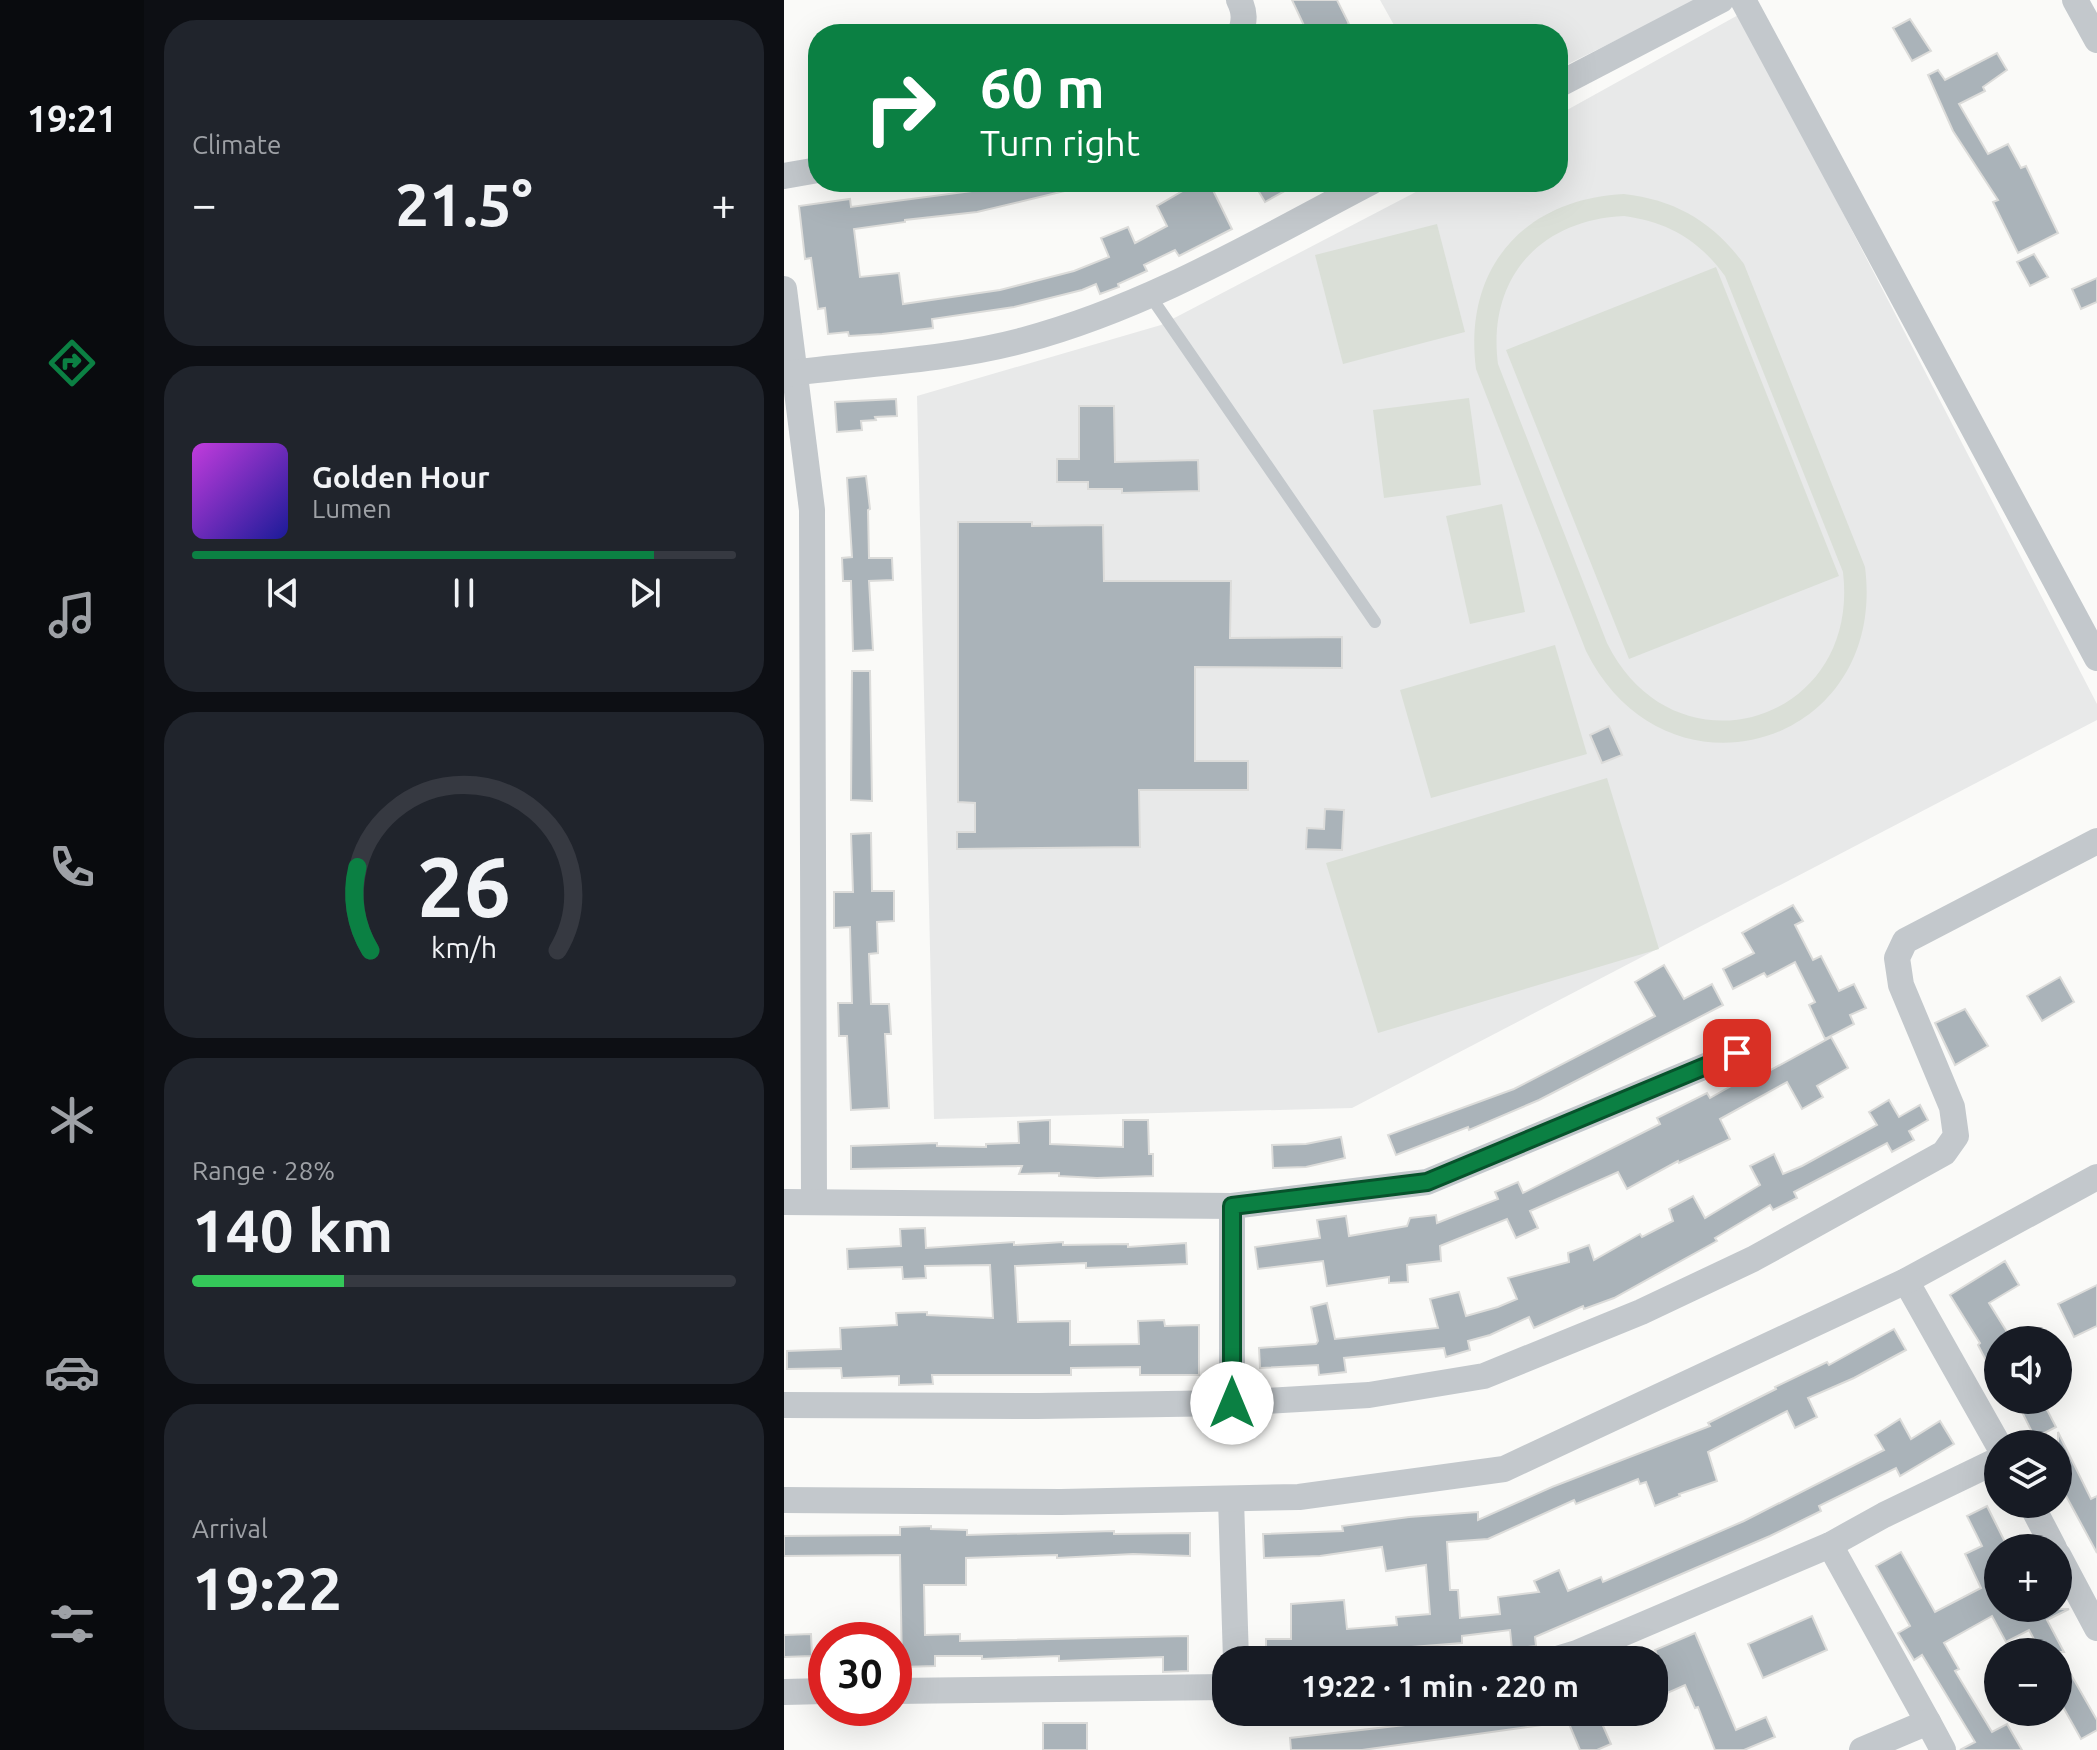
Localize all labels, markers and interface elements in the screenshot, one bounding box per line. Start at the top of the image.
icon: right [848,56,952,160]
text: 60 m [980,56,1105,119]
text: 19:21 [27,98,117,139]
text: Turn right [980,122,1140,163]
text: Climate [192,130,281,159]
text: 21.5° [395,170,533,237]
text: − [192,179,217,228]
text: + [711,179,736,228]
icon: directions [44,335,100,391]
text: Golden Hour [312,460,490,494]
text: Lumen [312,494,392,523]
icon: previous [261,571,305,615]
icon: pause [442,571,486,615]
icon: next [623,571,667,615]
icon: music [44,587,100,643]
icon: phone [44,839,100,895]
text: 26 [417,839,511,933]
text: km/h [431,931,497,963]
pin [1703,1019,1771,1087]
icon: arrive [1715,1031,1759,1075]
icon: climate [44,1092,100,1148]
text: Range · 28% [192,1156,335,1185]
text: 140 km [192,1196,393,1263]
map controls [1984,1326,2072,1726]
button: sound [1984,1326,2072,1414]
icon: car [44,1344,100,1400]
position arrow [1190,1361,1274,1445]
button: layers [1984,1430,2072,1518]
text: Arrival [192,1514,268,1543]
button: + [1984,1534,2072,1622]
text: 19:22 [192,1554,342,1621]
icon: filters [44,1596,100,1652]
speed limit sign: 30 [808,1622,912,1726]
button: − [1984,1638,2072,1726]
text: 19:22 · 1 min · 220 m [1301,1669,1579,1703]

